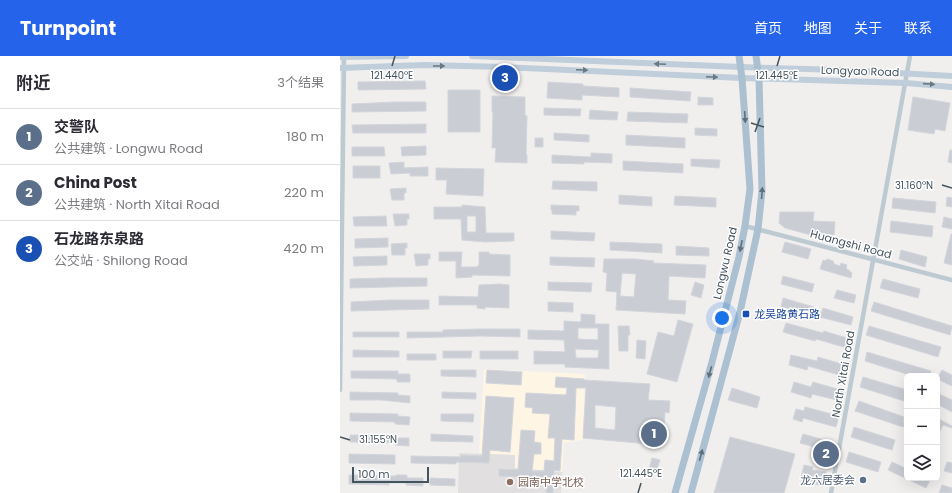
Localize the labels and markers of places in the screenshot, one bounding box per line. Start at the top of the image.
pin: 3 [492,63,518,93]
place label: 龙吴路黄石路 [754,306,820,322]
marker: 龙吴路黄石路 [741,309,751,319]
pin: 1 [641,419,667,449]
pin: 2 [813,439,839,469]
place label: 龙六居委会 [800,472,855,488]
place label: 园南中学北校 [518,474,584,490]
marker: 龙六居委会 [858,475,868,485]
marker: 园南中学北校 [505,477,515,487]

